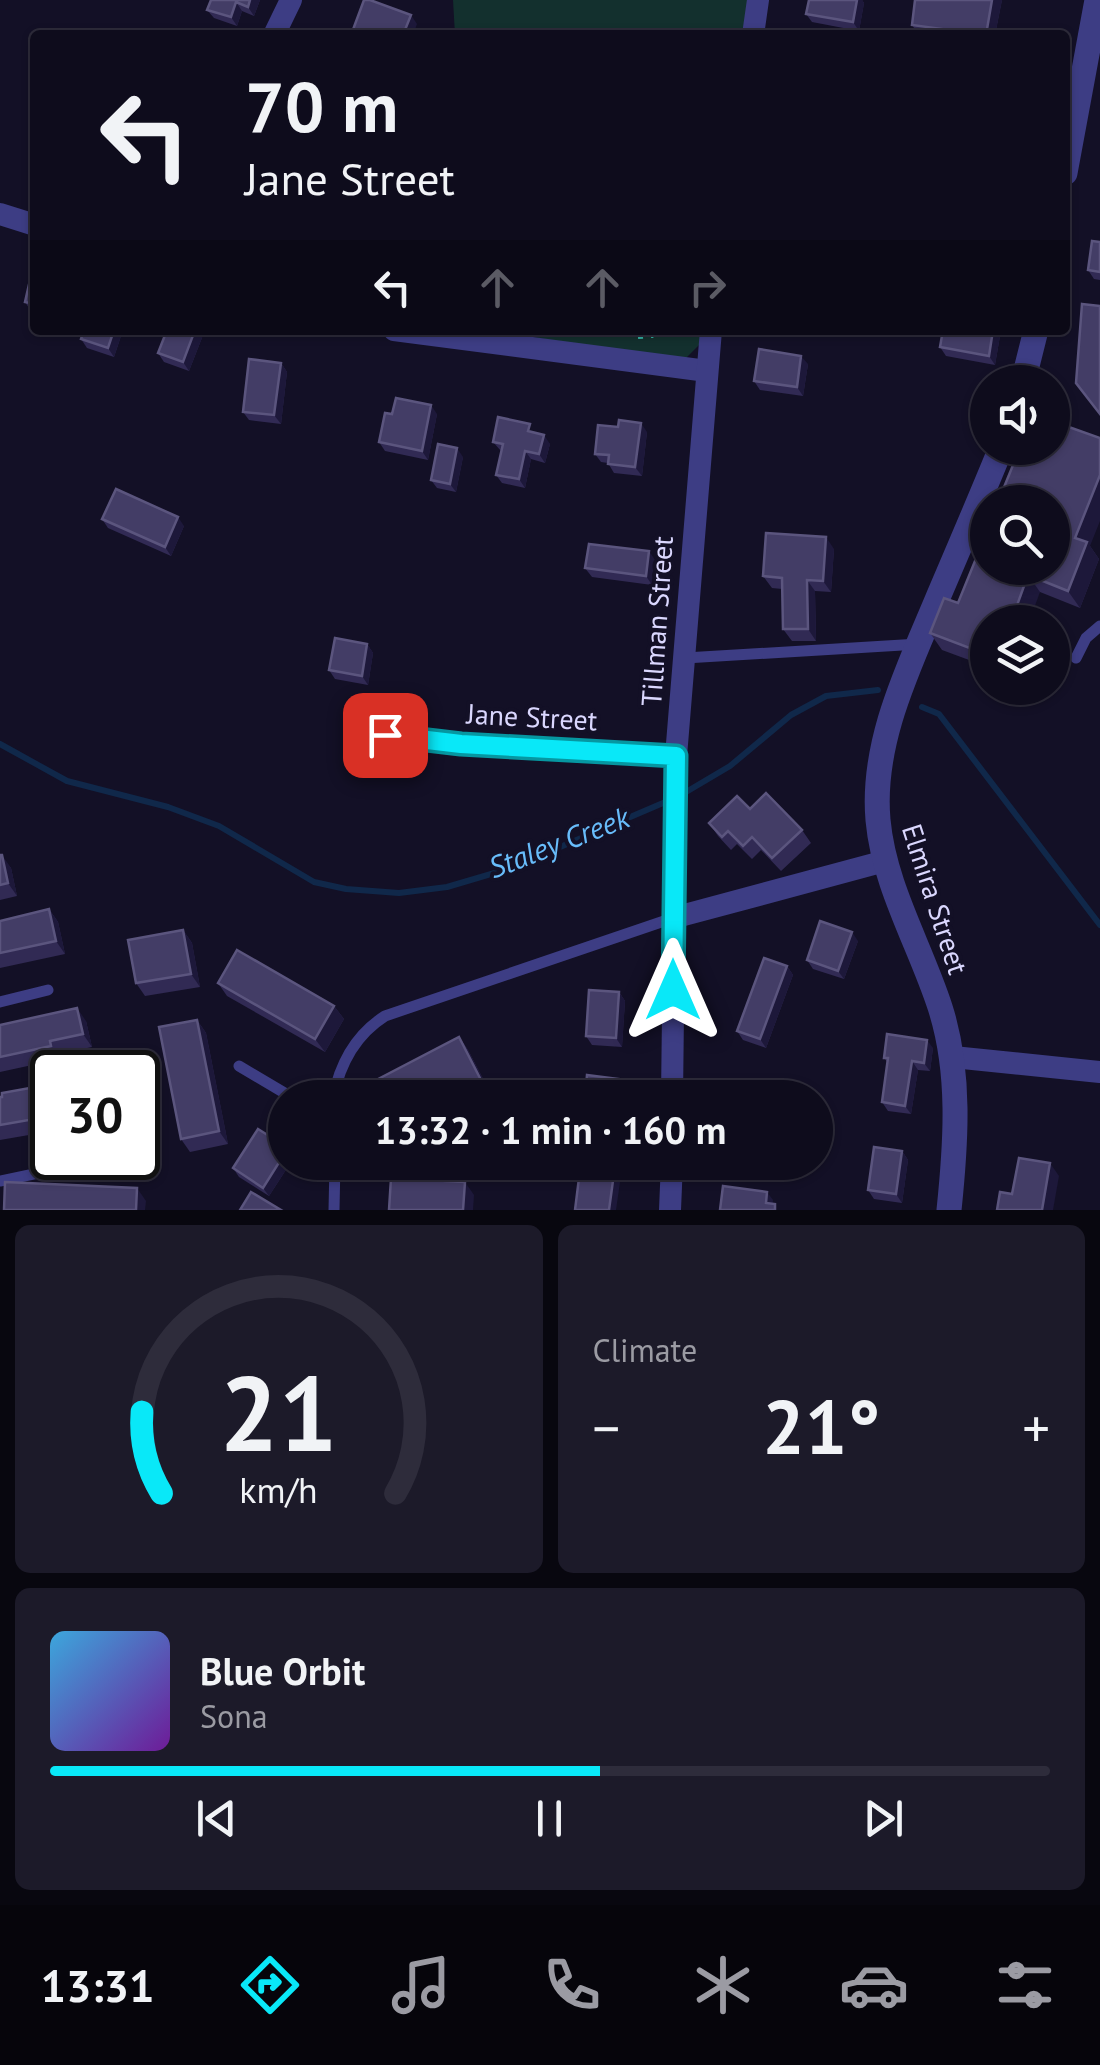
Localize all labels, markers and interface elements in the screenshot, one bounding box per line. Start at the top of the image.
text: 70 m [245,61,398,151]
icon: left [80,70,210,200]
text: Jane Street [245,149,455,207]
icon: left [365,260,420,315]
icon: ahead [470,260,525,315]
icon: ahead [575,260,630,315]
icon: right [680,260,735,315]
map controls [970,365,1070,705]
button: sound [970,365,1070,465]
button: search [970,485,1070,585]
street label: Tillman Street [632,534,681,707]
button: layers [970,605,1070,705]
pin [343,693,428,778]
street label: Jane Street [465,695,599,738]
icon: arrive [358,708,413,763]
water label: Staley Creek [482,796,636,886]
street label: Elmira Street [894,819,977,979]
position arrow [621,938,725,1042]
speed limit sign: 30 [30,1050,160,1180]
text: 13:32 · 1 min · 160 m [375,1105,726,1154]
text: Climate [593,1329,697,1371]
text: 21 [220,1345,338,1480]
text: 21° [762,1378,880,1475]
text: − [593,1392,620,1463]
text: + [1022,1392,1050,1463]
text: km/h [240,1467,318,1513]
text: Blue Orbit [200,1646,365,1695]
text: Sona [200,1695,268,1737]
icon: previous [189,1791,244,1846]
icon: pause [522,1791,577,1846]
icon: next [856,1791,911,1846]
icon: directions [235,1950,305,2020]
icon: music [386,1950,456,2020]
icon: phone [537,1950,607,2020]
icon: climate [688,1950,758,2020]
icon: car [839,1950,909,2020]
icon: filters [990,1950,1060,2020]
text: 13:31 [40,1956,155,2014]

